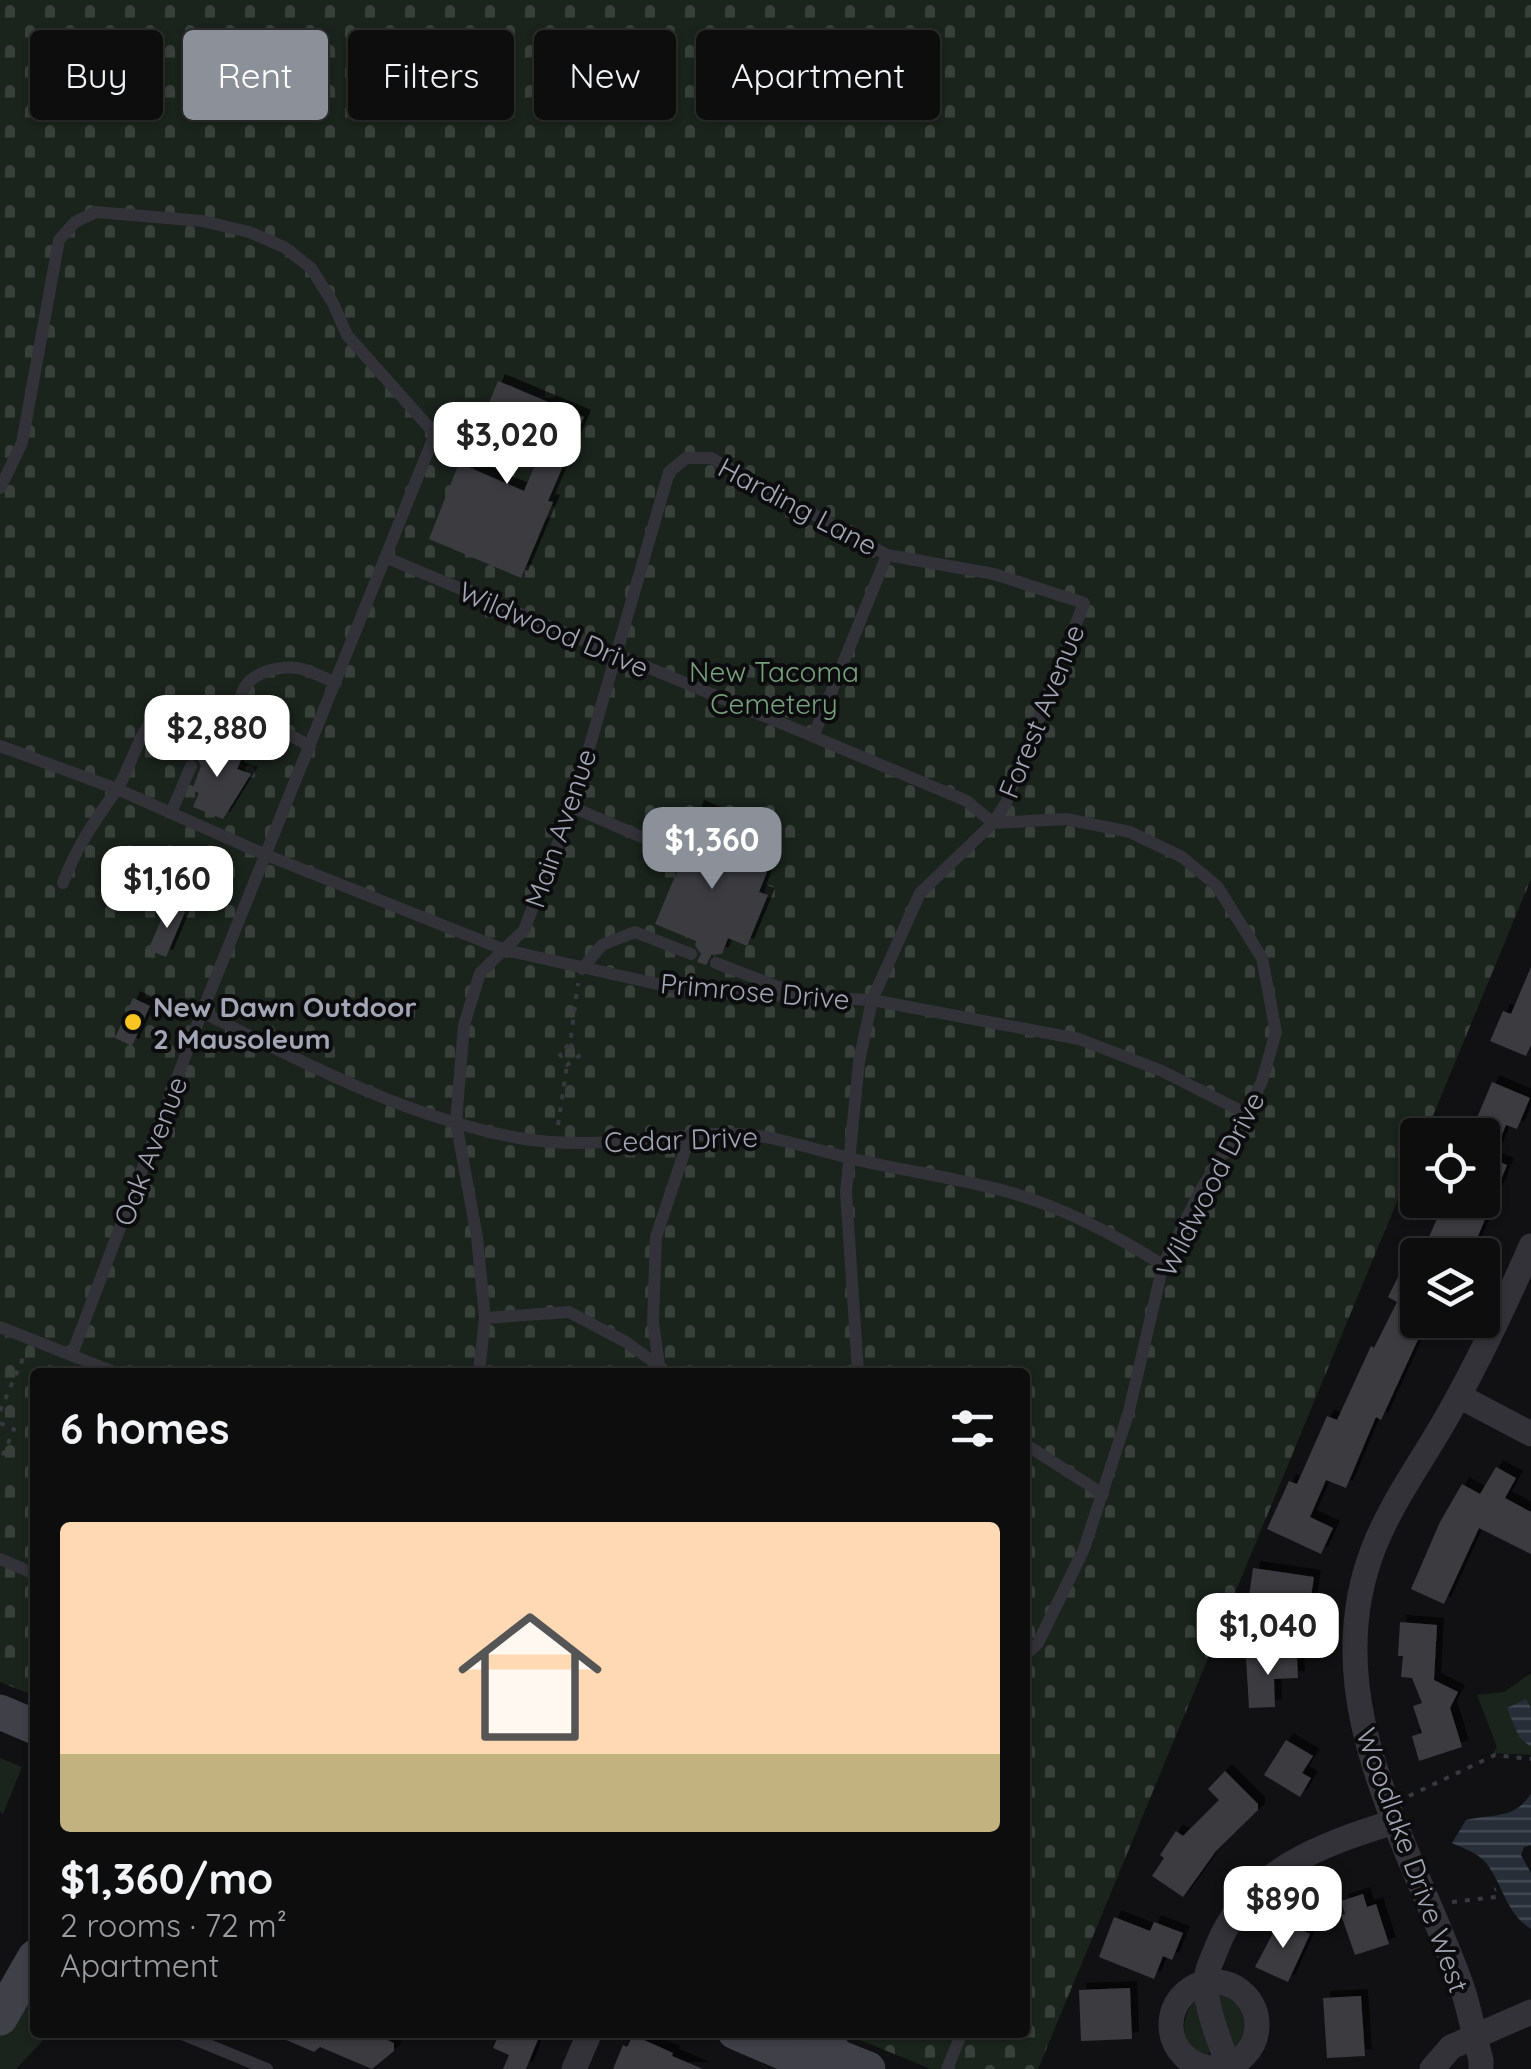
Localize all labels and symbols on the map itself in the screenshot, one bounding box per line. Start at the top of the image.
pin: $3,020 [426,402,588,487]
street label: Harding Lane [712,449,884,563]
street label: Wildwood Drive [454,573,654,685]
street label: Forest Avenue [990,619,1092,803]
park label: New Tacoma Cemetery [689,654,859,721]
pin: $2,880 [136,695,298,780]
street label: Main Avenue [516,744,604,912]
pin: $1,360 [631,807,793,892]
pin: $1,160 [86,846,248,931]
street label: Primrose Drive [659,965,851,1017]
place label: New Dawn Outdoor 2 Mausoleum [153,989,417,1056]
marker: New Dawn Outdoor 2 Mausoleum [122,1011,144,1033]
street label: Oak Avenue [106,1072,194,1230]
street label: Wildwood Drive [1148,1086,1272,1282]
street label: Cedar Drive [603,1119,759,1159]
pin: $1,040 [1187,1593,1349,1678]
street label: Woodlake Drive West [1349,1723,1477,1997]
pin: $890 [1224,1866,1342,1951]

